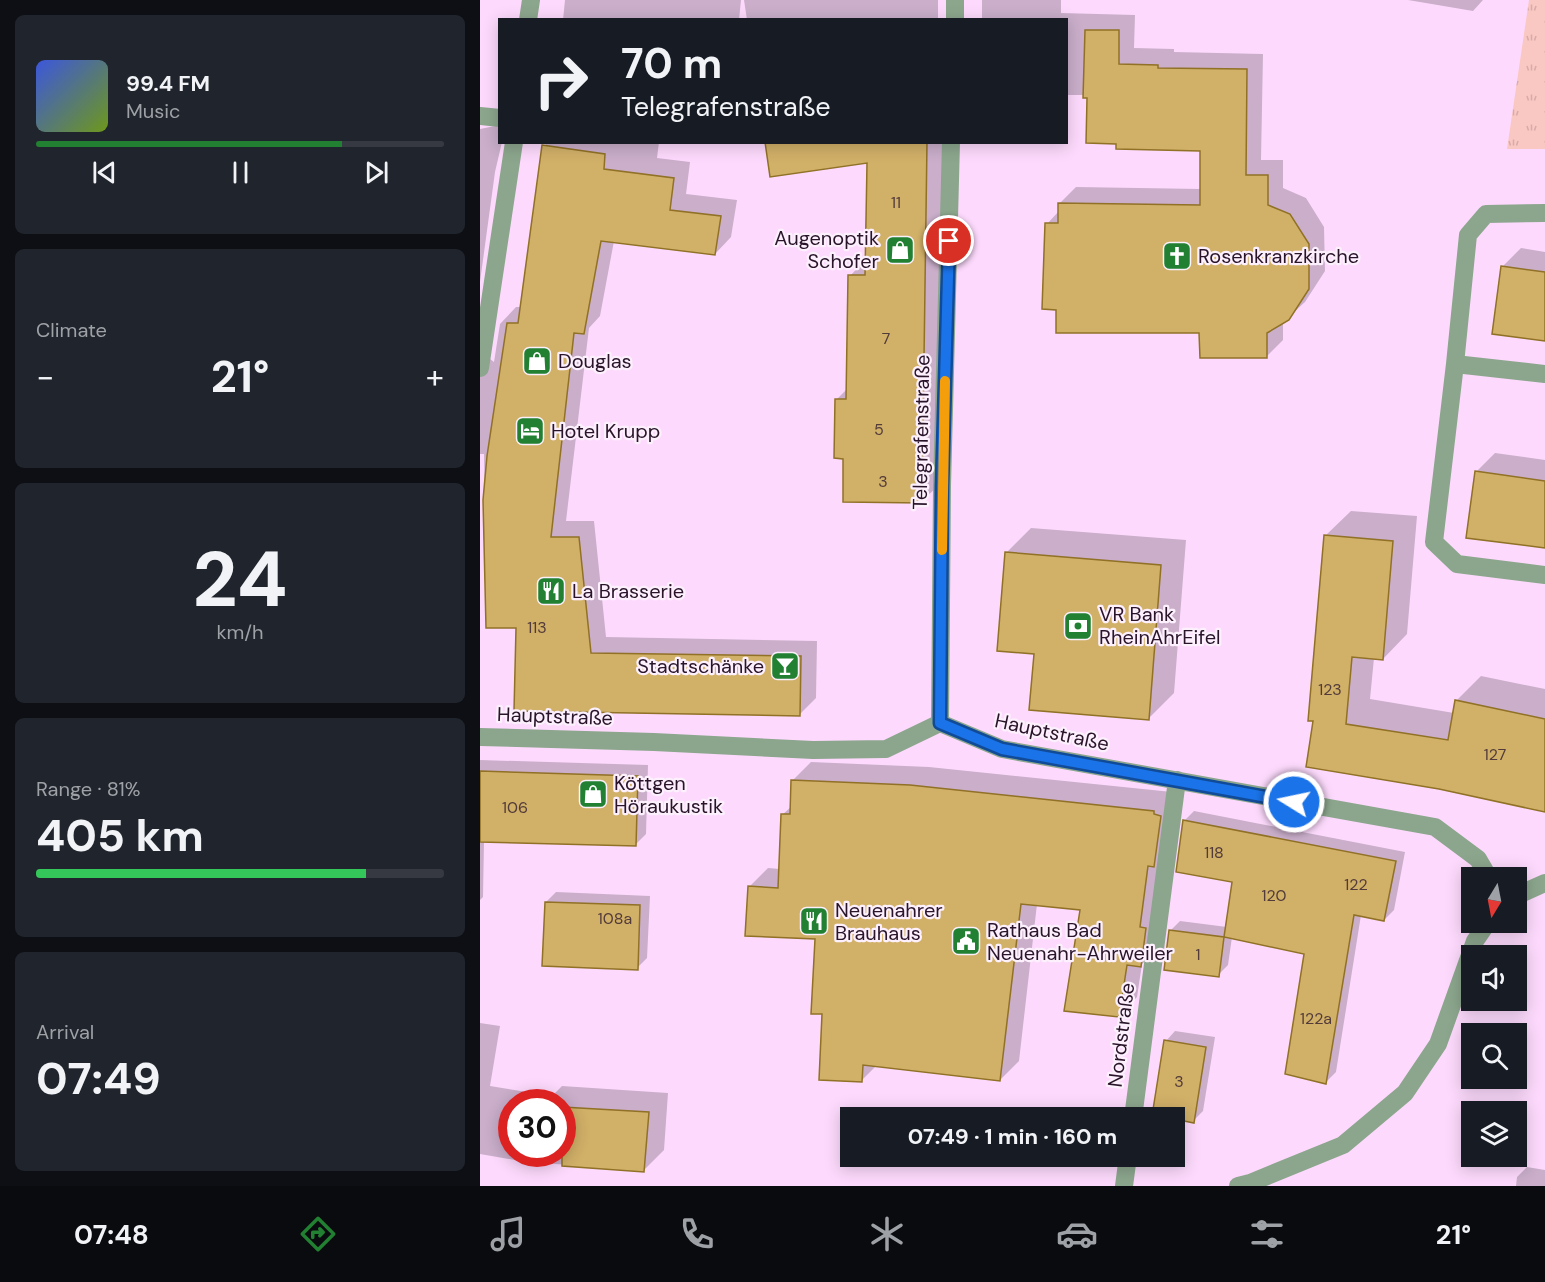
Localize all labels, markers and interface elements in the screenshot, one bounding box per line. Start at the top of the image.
text: 70 m [621,36,722,91]
icon: right [522,42,600,120]
text: 99.4 FM [126,69,210,98]
text: Telegrafenstraße [621,89,831,124]
text: Music [126,98,181,124]
icon: previous [88,156,121,189]
icon: pause [224,156,257,189]
icon: next [360,156,393,189]
house number: 11 [891,192,901,213]
pin [923,215,974,266]
icon: arrive [932,224,965,257]
place label: Augenoptik Schofer [774,225,879,274]
shop icon: Augenoptik Schofer [884,234,916,266]
church icon: Rosenkranzkirche [1161,240,1193,272]
place label: Rosenkranzkirche [1198,243,1359,269]
text: Climate [36,317,107,343]
house number: 7 [882,328,890,349]
shop icon: Douglas [521,345,553,377]
text: 21° [211,347,269,406]
place label: Douglas [558,348,632,374]
street label: Telegrafenstraße [907,354,935,510]
text: − [36,355,54,398]
text: + [426,355,444,398]
hotel icon: Hotel Krupp [514,415,546,447]
place label: Hotel Krupp [551,418,660,444]
house number: 5 [874,419,884,440]
house number: 3 [878,471,888,492]
text: 24 [192,529,288,630]
restaurant icon: La Brasserie [535,575,567,607]
place label: La Brasserie [572,578,684,604]
place label: VR Bank RheinAhrEifel [1099,601,1221,650]
bank icon: VR Bank RheinAhrEifel [1062,610,1094,642]
house number: 113 [527,617,547,638]
text: km/h [216,619,264,645]
bar icon: Stadtschänke [769,650,801,682]
place label: Stadtschänke [637,653,764,679]
house number: 123 [1318,679,1342,700]
street label: Hauptstraße [497,701,613,731]
street label: Hauptstraße [993,707,1111,757]
house number: 127 [1484,744,1506,765]
place label: Köttgen Höraukustik [614,770,723,819]
position arrow [1262,770,1326,834]
text: Range · 81% [36,776,140,802]
shop icon: Köttgen Höraukustik [577,778,609,810]
house number: 106 [502,797,528,818]
text: 405 km [36,806,204,865]
house number: 118 [1204,842,1224,863]
north arrow [1461,867,1527,933]
map controls [1461,867,1527,1167]
house number: 122 [1344,874,1368,895]
house number: 120 [1262,885,1287,906]
place label: Neuenahrer Brauhaus [835,897,943,946]
restaurant icon: Neuenahrer Brauhaus [798,905,830,937]
house number: 108a [598,908,632,929]
place label: Rathaus Bad Neuenahr-Ahrweiler [987,917,1173,966]
public building icon: Rathaus Bad Neuenahr-Ahrweiler [950,925,982,957]
house number: 1 [1196,944,1201,965]
button: sound [1461,945,1527,1011]
street label: Nordstraße [1102,981,1140,1089]
house number: 122a [1300,1008,1332,1029]
text: Arrival [36,1019,94,1045]
button: search [1461,1023,1527,1089]
text: 07:49 [36,1049,161,1108]
house number: 3 [1174,1071,1184,1092]
speed limit sign: 30 [498,1089,576,1167]
button: layers [1461,1101,1527,1167]
text: 07:49 · 1 min · 160 m [908,1122,1117,1151]
icon: directions [297,1213,339,1255]
icon: music [487,1213,529,1255]
icon: phone [676,1213,718,1255]
icon: climate [866,1213,908,1255]
icon: car [1056,1213,1098,1255]
icon: filters [1246,1213,1288,1255]
text: 07:48 [74,1217,149,1252]
text: 21° [1436,1217,1471,1252]

